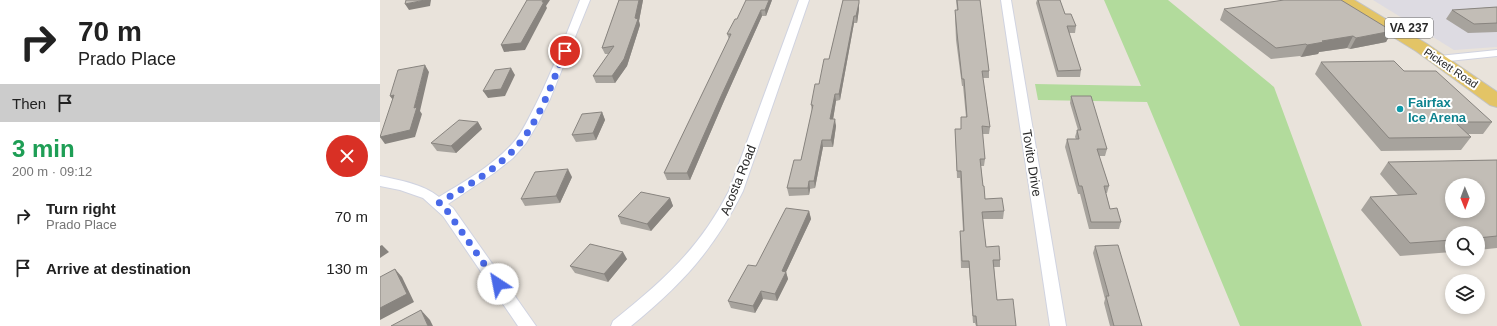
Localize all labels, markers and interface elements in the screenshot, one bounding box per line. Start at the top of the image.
icon: right [12,16,64,68]
text: 70 m [78,16,142,47]
road number: VA 237 [1385,18,1433,38]
pin [548,34,582,68]
icon: arrive [554,40,576,62]
street label: Pickett Road [1422,46,1480,90]
text: Prado Place [78,49,176,69]
icon: arrive [54,92,76,114]
text: Then [12,95,46,112]
place label: Fairfax Ice Arena [1408,95,1467,125]
marker: Fairfax Ice Arena [1395,104,1405,114]
street label: Tovito Drive [1019,128,1045,198]
text: 3 min [12,135,75,162]
button: close [326,135,368,177]
street label: Acosta Road [717,143,759,217]
text: 200 m · 09:12 [12,164,92,179]
north arrow [1445,178,1485,218]
map controls [1445,178,1485,314]
text: Turn right [46,200,116,217]
icon: right [12,205,34,227]
text: 70 m [335,208,368,225]
text: Prado Place [46,217,117,232]
button: search [1445,226,1485,266]
icon: arrive [12,257,34,279]
text: Arrive at destination [46,260,191,277]
text: 130 m [326,260,368,277]
position arrow [477,263,519,305]
button: layers [1445,274,1485,314]

